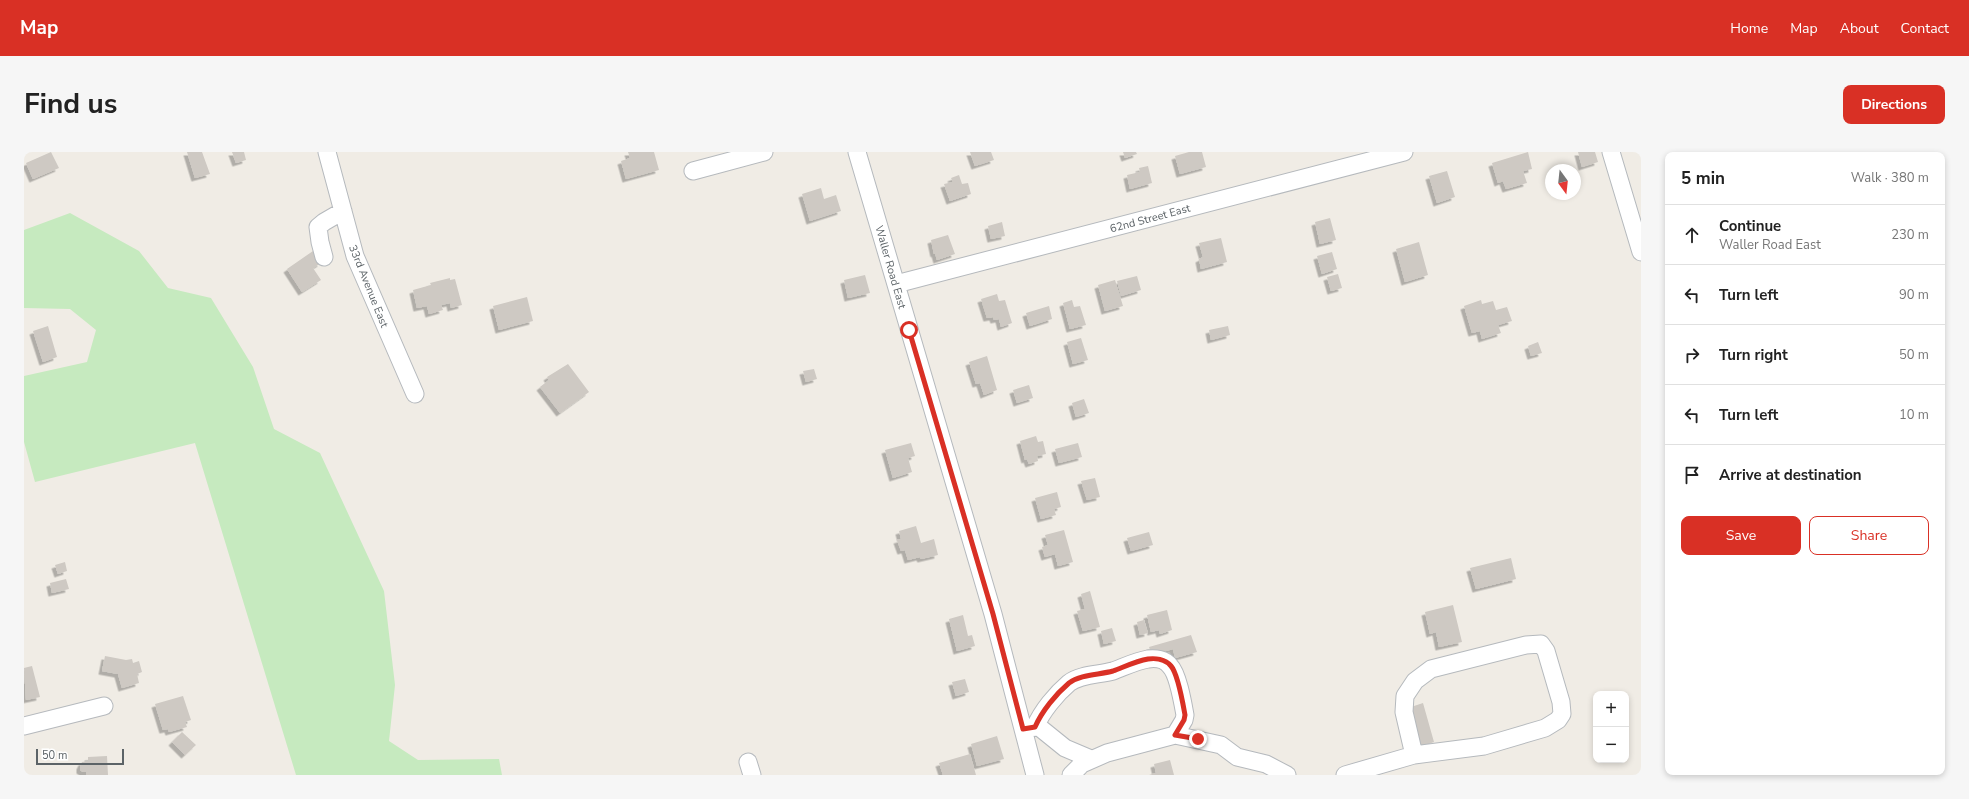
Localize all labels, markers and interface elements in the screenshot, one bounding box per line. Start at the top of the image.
text: Map [20,15,58,41]
text: Home [1730,19,1768,38]
text: Map [1790,19,1818,38]
text: About [1840,19,1879,38]
text: Contact [1901,19,1949,38]
text: Find us [24,85,118,123]
button: Directions [1843,85,1945,124]
north arrow [1545,164,1581,200]
text: 5 min [1681,167,1725,190]
text: Walk · 380 m [1851,169,1929,187]
street label: 62nd Street East [1108,200,1192,236]
text: Continue [1719,216,1781,236]
street label: Waller Road East [871,224,910,311]
icon: ahead [1681,224,1703,246]
text: 230 m [1891,226,1929,244]
text: Waller Road East [1719,236,1821,254]
street label: 33rd Avenue East [345,243,392,330]
icon: left [1681,284,1703,306]
text: Turn left [1719,285,1778,305]
text: 90 m [1899,286,1929,304]
route start [900,321,918,339]
icon: right [1681,344,1703,366]
text: Turn right [1719,345,1788,365]
text: 50 m [1899,346,1929,364]
icon: left [1681,404,1703,426]
text: Turn left [1719,405,1778,425]
text: 10 m [1899,406,1929,424]
icon: arrive [1681,464,1703,486]
text: Arrive at destination [1719,465,1862,485]
button: Save [1681,516,1801,555]
button: Share [1809,516,1929,555]
map controls [1593,691,1629,763]
button: + [1593,691,1629,727]
button: − [1593,727,1629,763]
route end [1189,730,1207,748]
scale bar [36,747,124,766]
text: 50 m [42,748,67,763]

